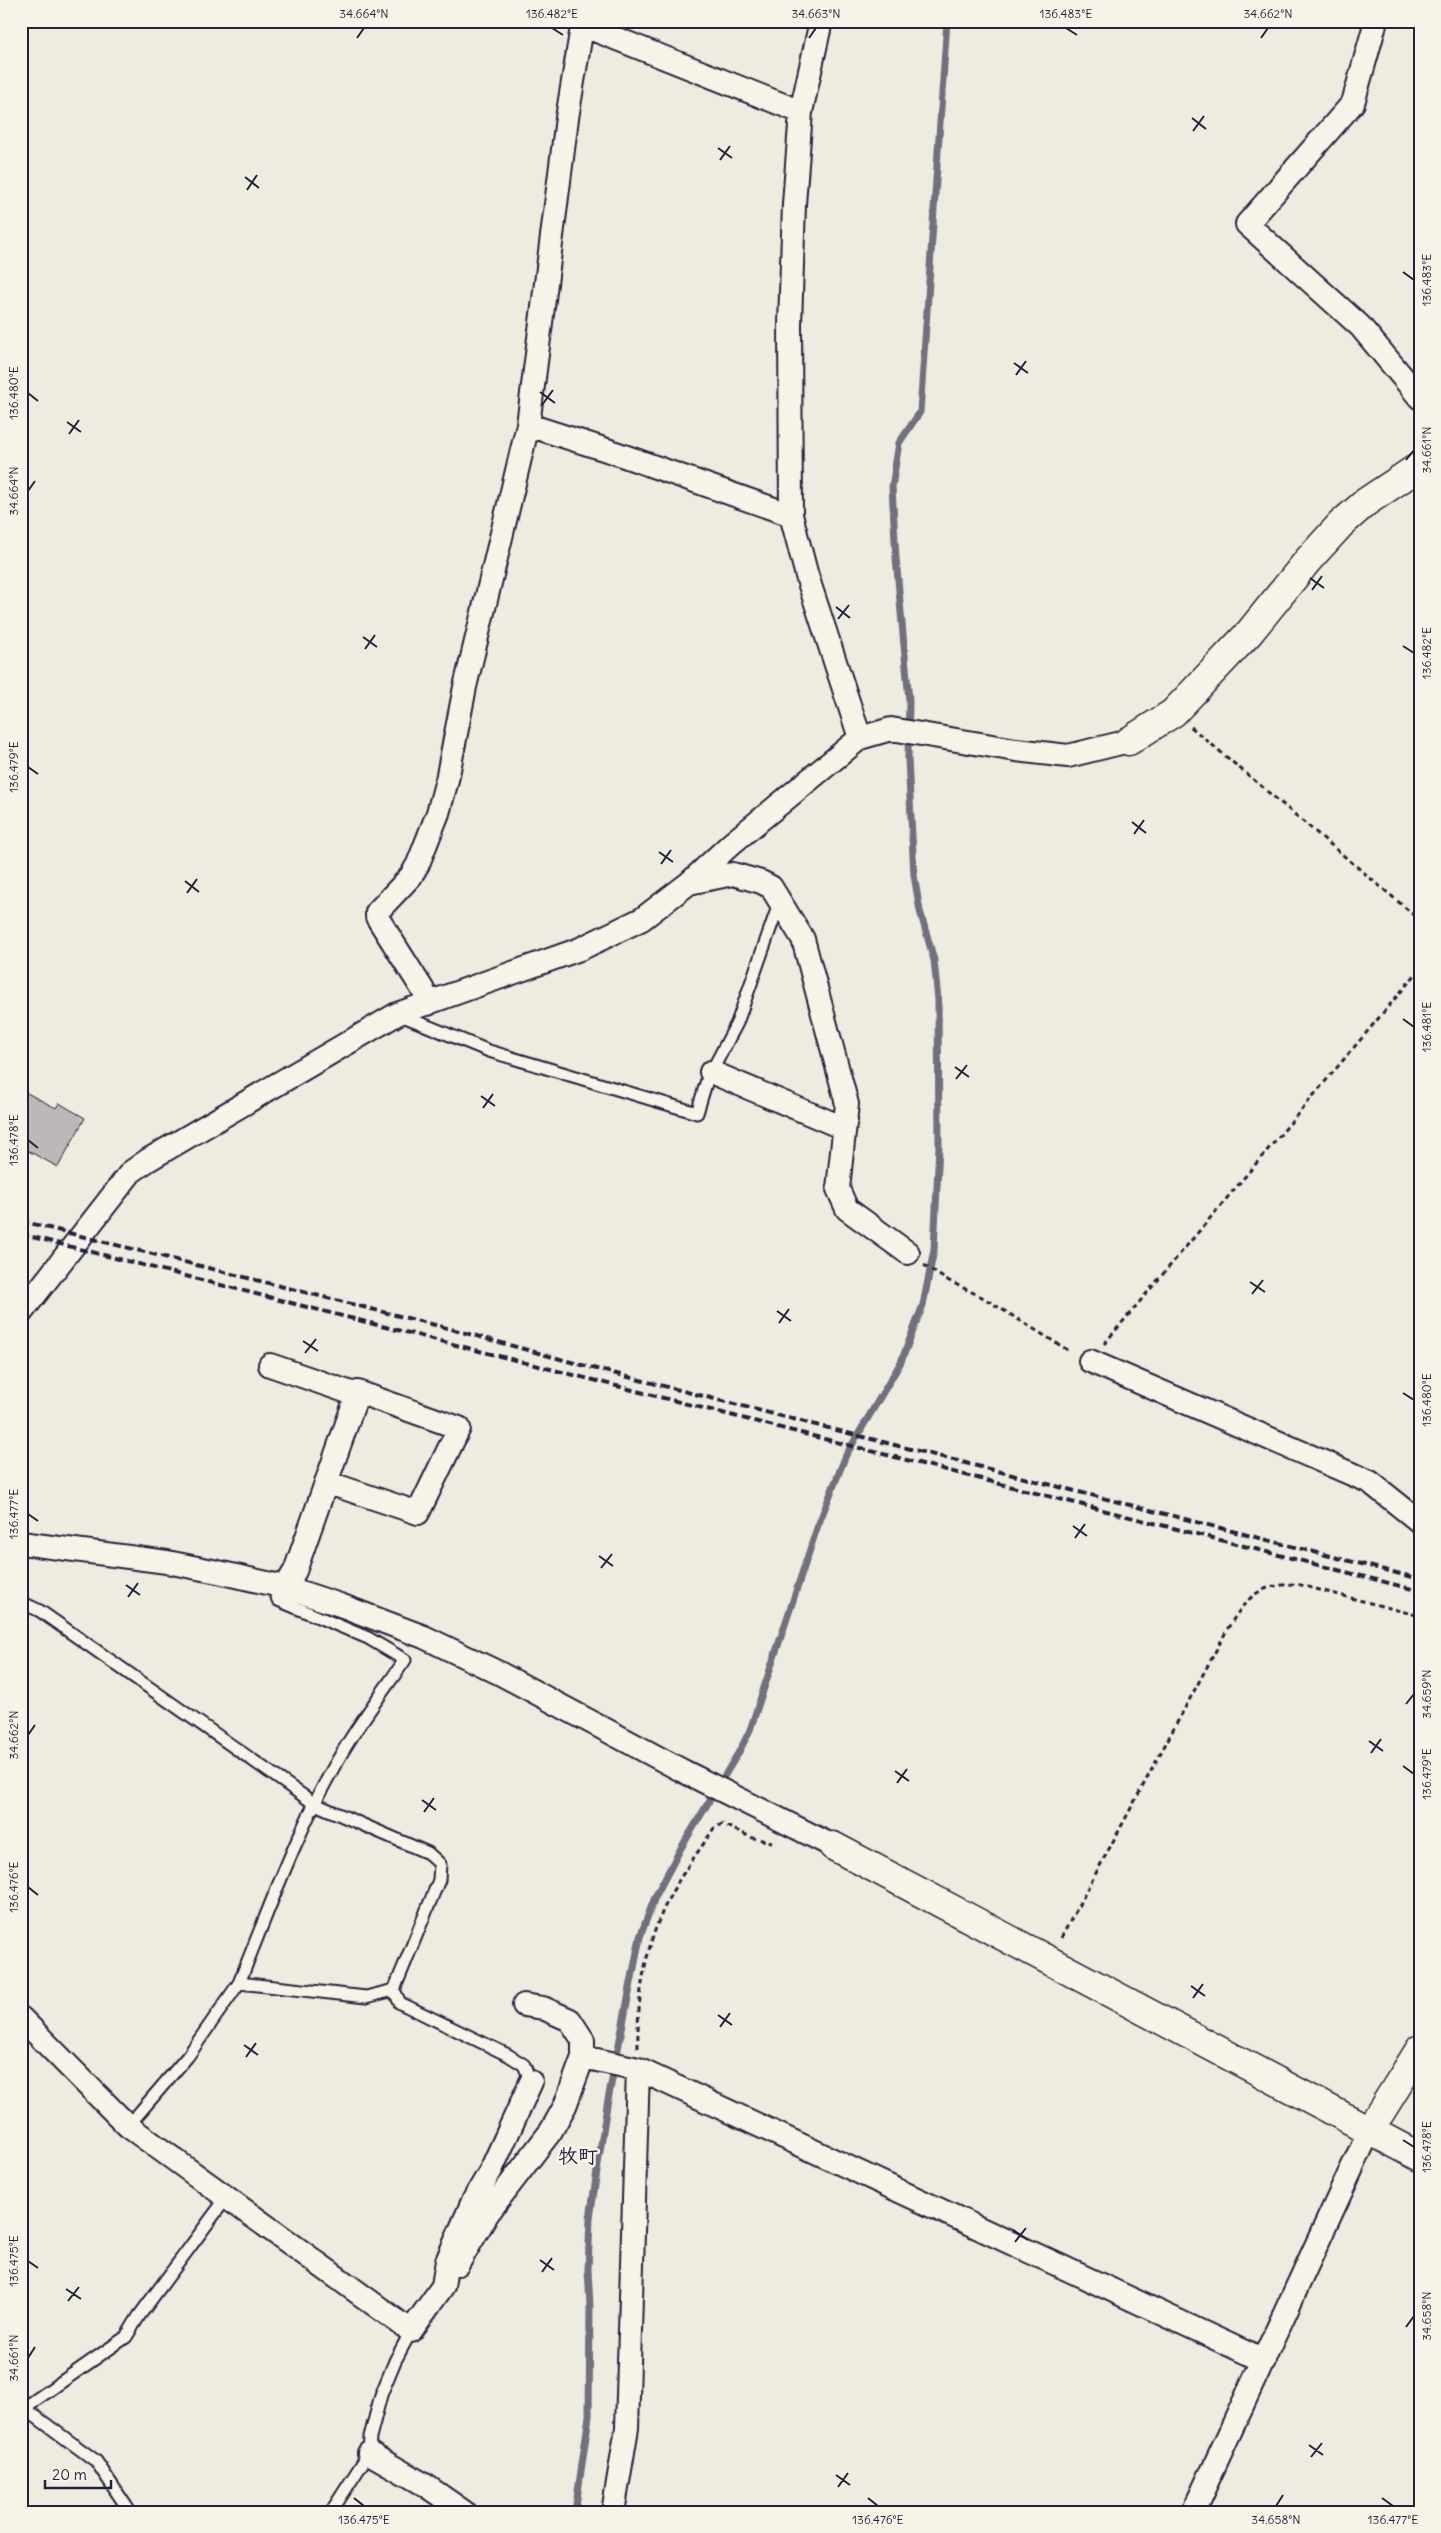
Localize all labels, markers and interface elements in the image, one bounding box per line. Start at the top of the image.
text: 34.664°N [339,6,389,21]
text: 136.482°E [526,6,578,21]
text: 34.663°N [791,6,841,21]
text: 136.483°E [1040,6,1092,21]
text: 34.662°N [1244,6,1292,21]
text: 136.483°E [1419,254,1434,306]
text: 136.480°E [6,366,21,420]
text: 34.661°N [1419,426,1434,474]
text: 34.664°N [6,466,21,516]
text: 136.482°E [1419,627,1434,679]
text: 136.479°E [6,741,21,793]
text: 136.481°E [1419,1002,1434,1052]
text: 136.478°E [6,1114,21,1166]
text: 136.480°E [1419,1373,1434,1427]
text: 136.477°E [6,1489,21,1539]
text: 34.659°N [1419,1669,1434,1719]
text: 34.662°N [6,1711,21,1759]
text: 136.479°E [1419,1748,1434,1800]
text: 136.476°E [6,1861,21,1913]
text: 136.478°E [1419,2121,1434,2173]
district label: 牧町 [558,2143,598,2168]
text: 136.475°E [6,2235,21,2287]
text: 34.658°N [1419,2291,1434,2341]
text: 34.661°N [6,2334,21,2382]
scale bar [45,2458,111,2490]
text: 20 m [52,2465,87,2484]
text: 136.475°E [338,2512,390,2527]
text: 136.476°E [852,2512,904,2527]
text: 34.658°N [1251,2512,1301,2527]
text: 136.477°E [1368,2512,1418,2527]

